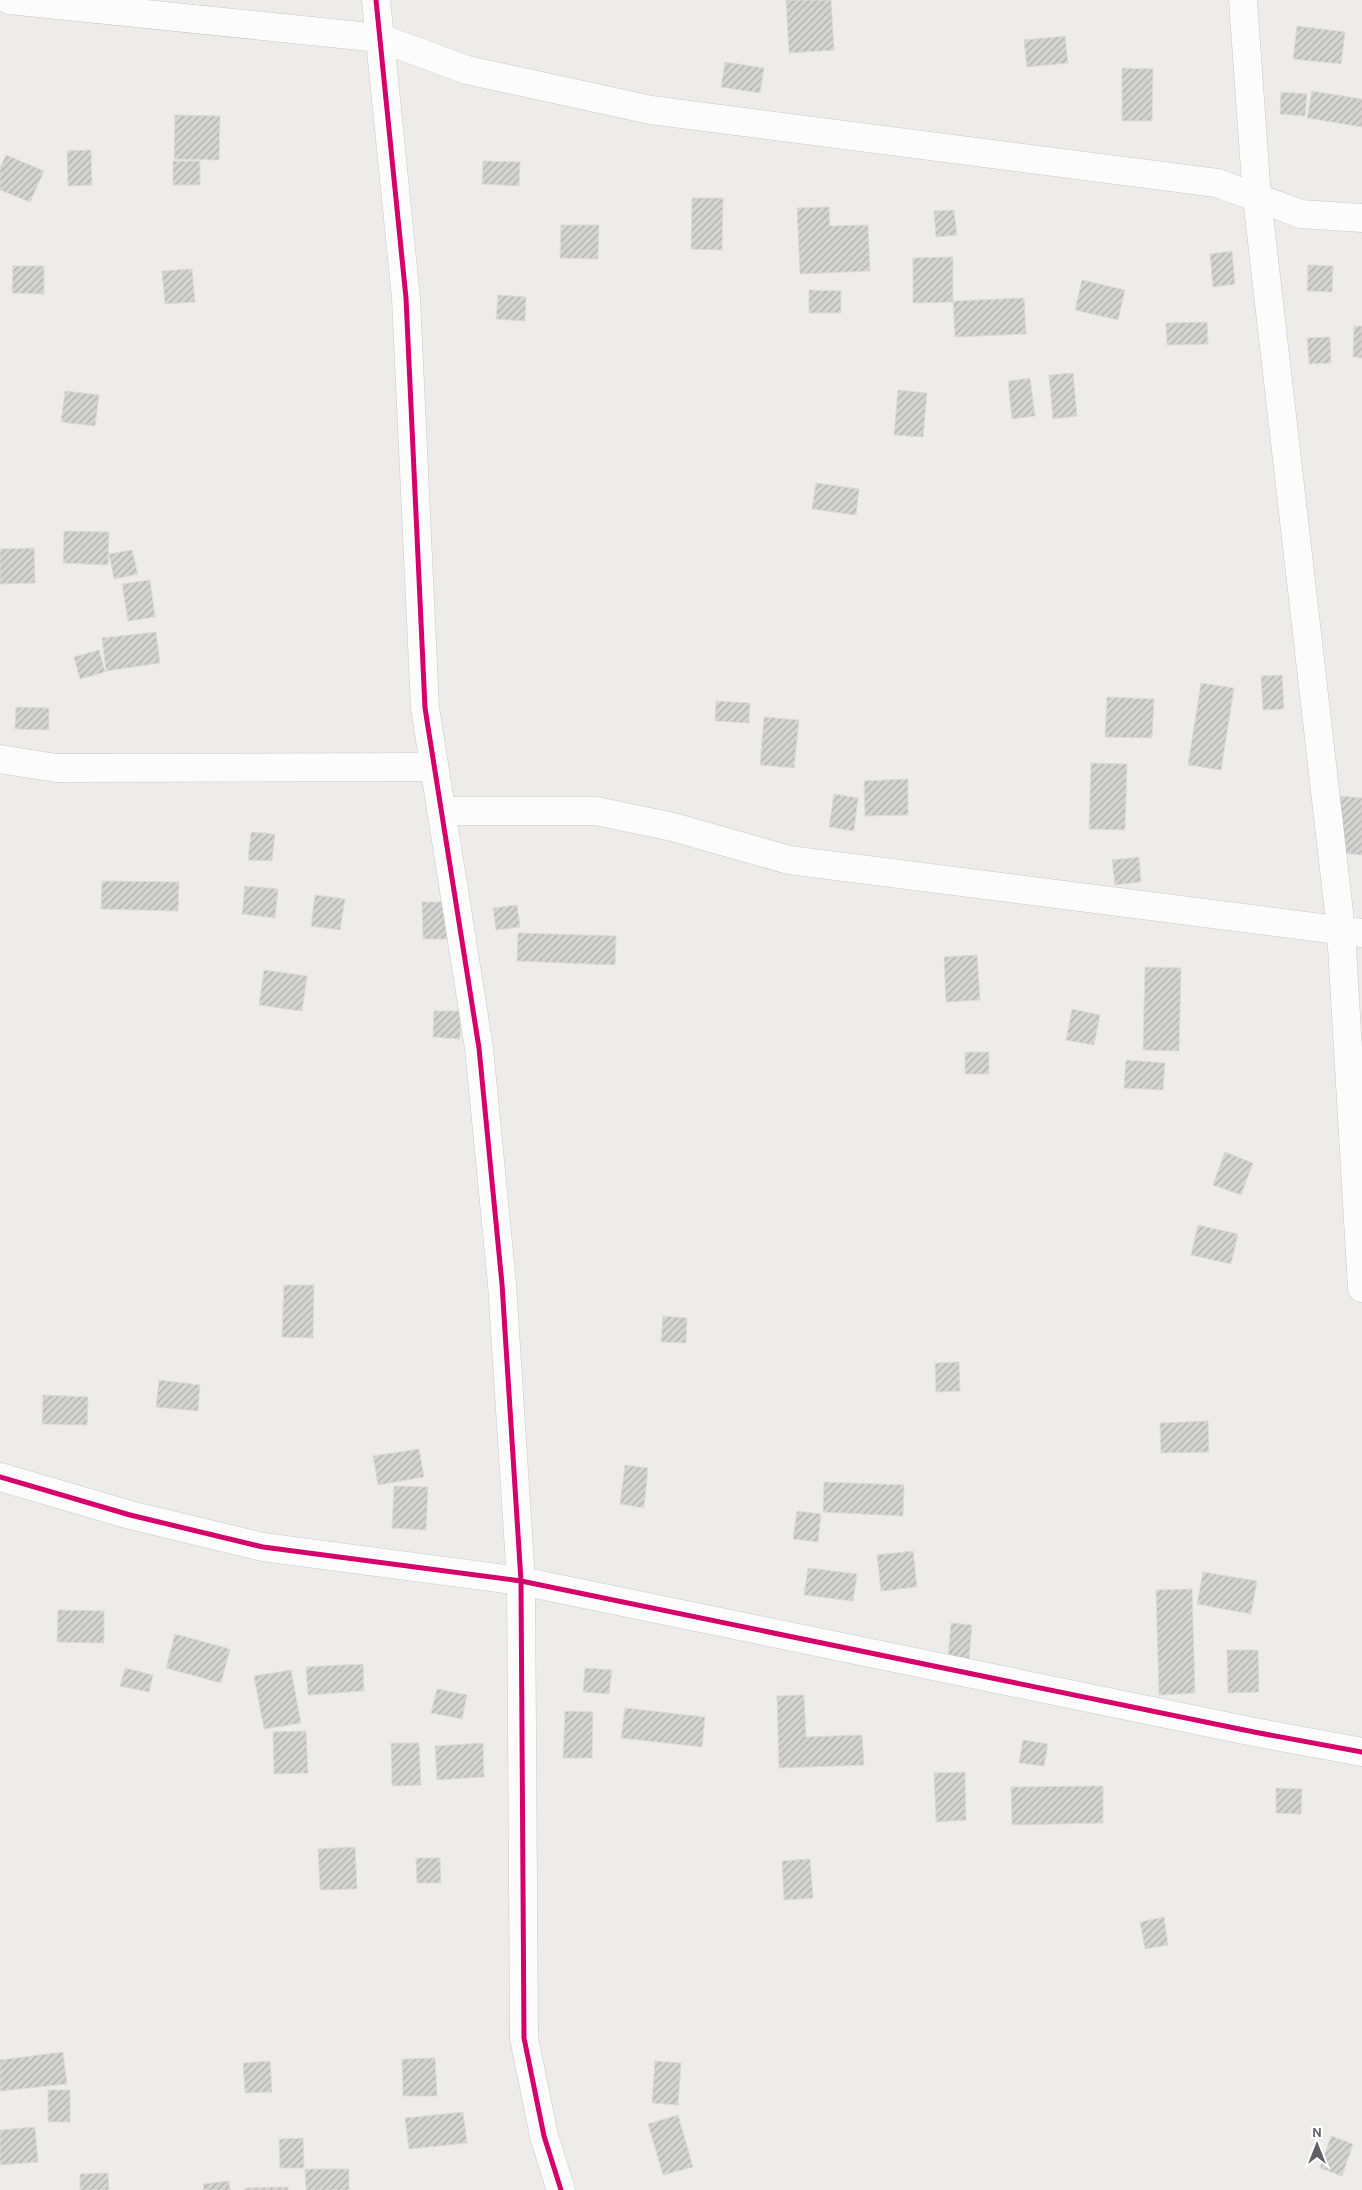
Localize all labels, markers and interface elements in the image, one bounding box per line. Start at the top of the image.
north arrow [1292,2120,1342,2170]
text: N [1312,2124,1322,2141]

